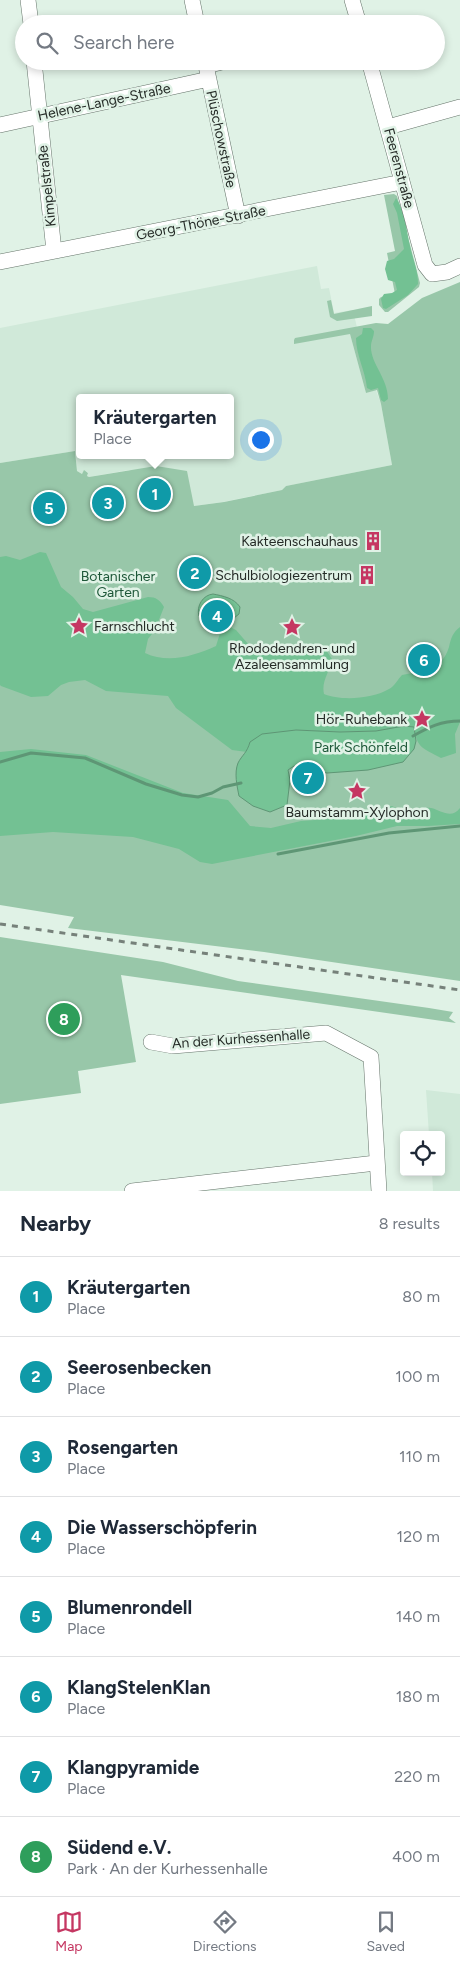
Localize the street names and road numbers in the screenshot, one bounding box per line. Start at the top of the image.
street label: Helene-Lange-Straße [36,80,172,124]
street label: Plüschowstraße [202,89,240,190]
street label: Feerenstraße [380,126,418,210]
street label: Kimpelstraße [34,144,60,228]
street label: Georg-Thöne-Straße [135,202,267,244]
street label: An der Kurhessenhalle [171,1026,311,1052]

